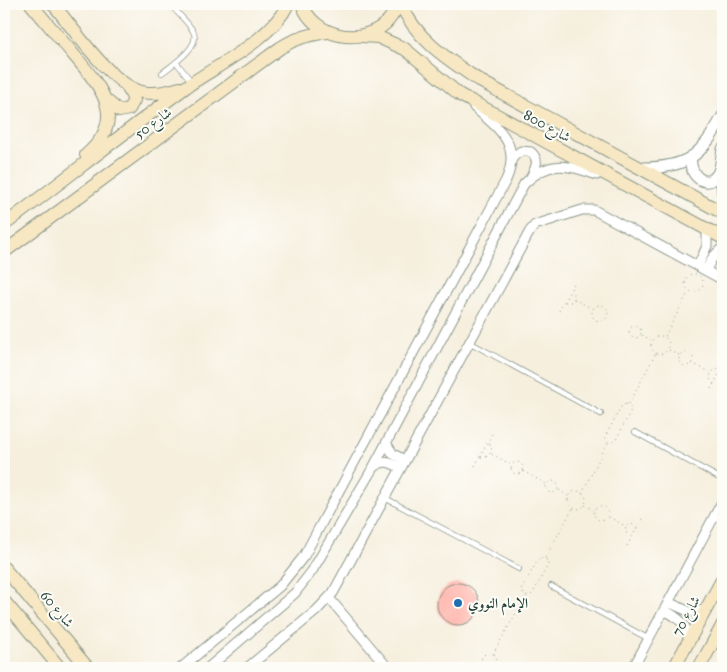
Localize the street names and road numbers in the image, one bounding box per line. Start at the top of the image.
street label: شارع 50 [131,104,177,145]
street label: شارع 800 [519,106,573,148]
street label: شارع 60 [34,587,77,633]
street label: شارع 70 [668,593,706,640]

